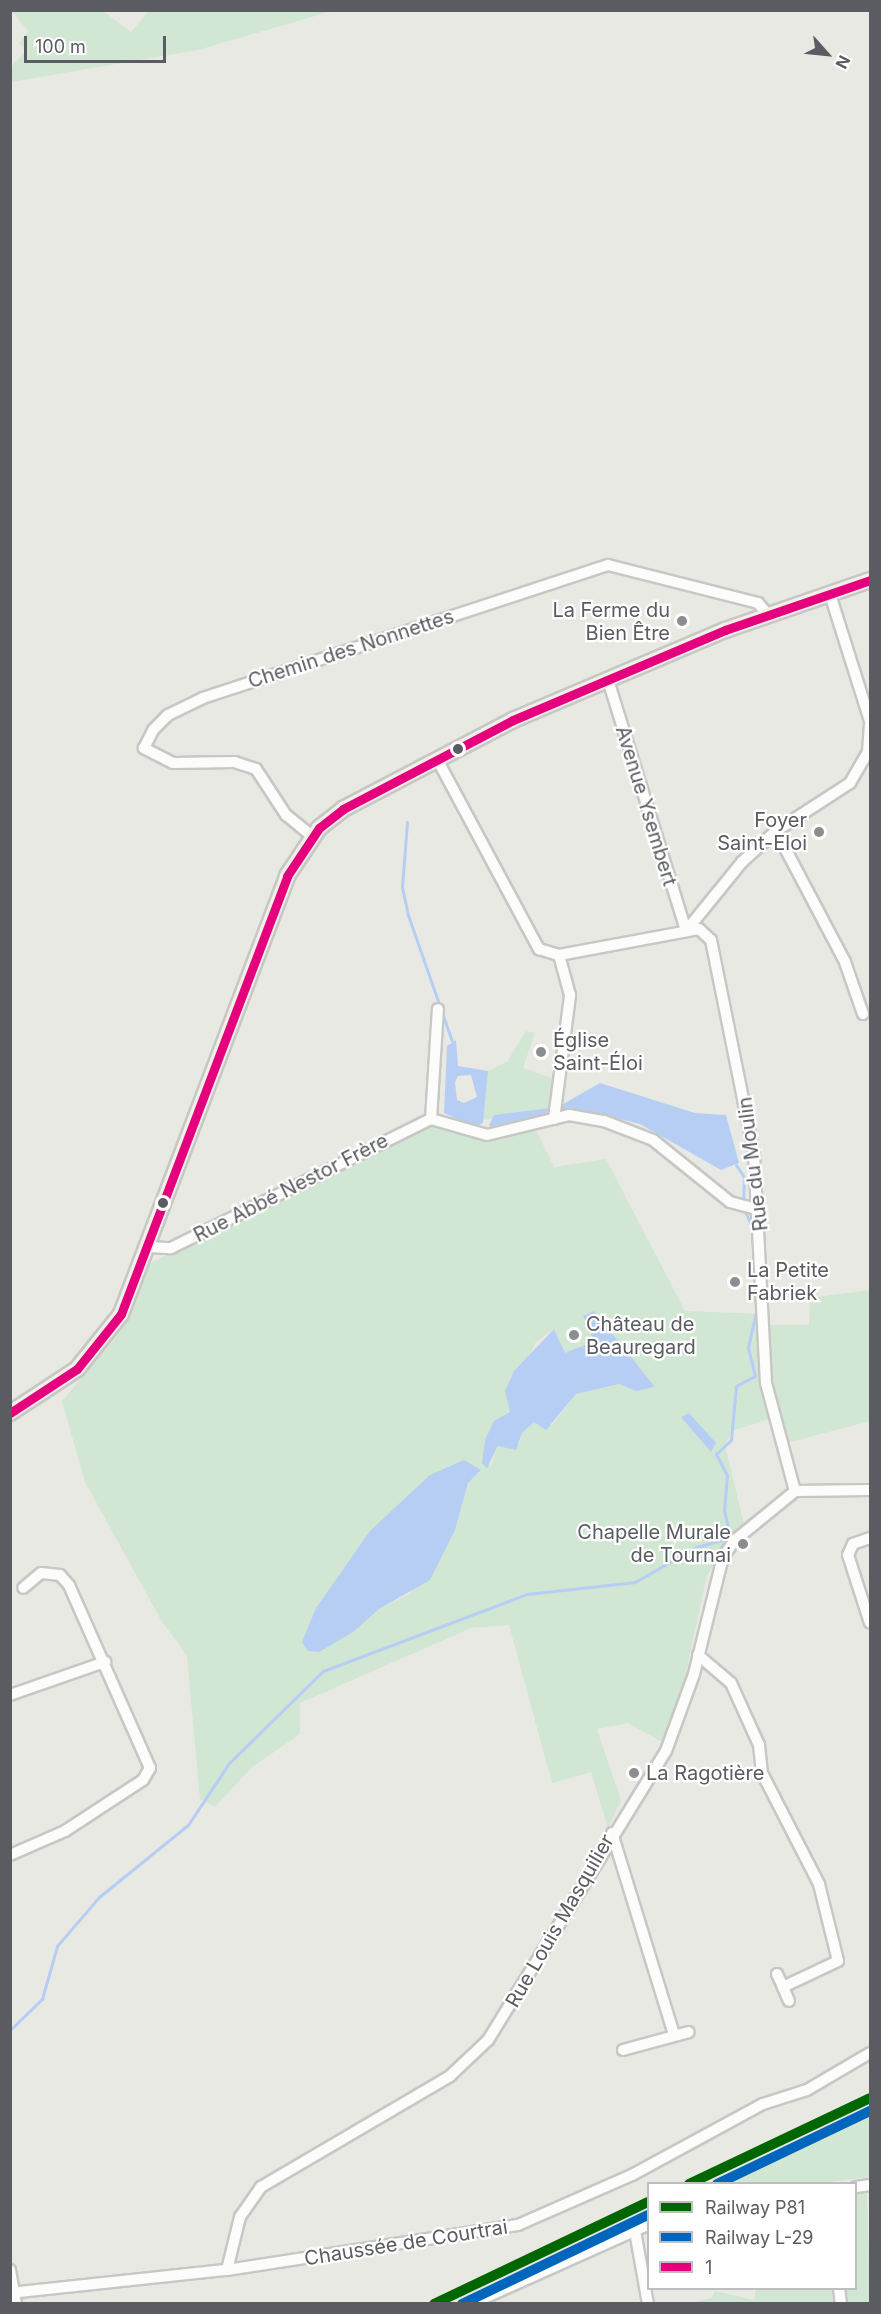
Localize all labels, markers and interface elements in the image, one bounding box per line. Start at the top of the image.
scale bar [27,24,170,62]
north arrow [797,24,857,84]
text: 100 m [35,36,86,57]
text: N [831,52,855,72]
place label: La Ferme du Bien Être [552,598,670,645]
street label: Chemin des Nonnettes [245,604,457,694]
marker: La Ferme du Bien Être [675,614,689,628]
street label: Avenue Ysembert [610,723,682,889]
unlabelled marker [452,743,464,755]
place label: Foyer Saint-Eloi [717,808,807,855]
marker: Foyer Saint-Eloi [812,825,826,839]
place label: Église Saint-Éloi [553,1028,643,1075]
marker: Église Saint-Éloi [534,1045,548,1059]
street label: Rue du Moulin [733,1096,773,1232]
street label: Rue Abbé Nestor Frère [190,1128,392,1248]
unlabelled marker [157,1197,169,1209]
place label: La Petite Fabriek [747,1258,829,1305]
marker: La Petite Fabriek [728,1275,742,1289]
place label: Château de Beauregard [586,1312,696,1359]
marker: Château de Beauregard [567,1328,581,1342]
place label: Chapelle Murale de Tournai [577,1520,731,1567]
marker: Chapelle Murale de Tournai [736,1537,750,1551]
place label: La Ragotière [646,1761,764,1785]
marker: La Ragotière [627,1766,641,1780]
street label: Rue Louis Masquilier [501,1830,619,2012]
legend [647,2182,857,2290]
text: Railway P81 [705,2197,805,2218]
street label: Chaussée de Courtrai [303,2215,509,2271]
text: Railway L-29 [705,2227,814,2248]
text: 1 [705,2257,712,2278]

